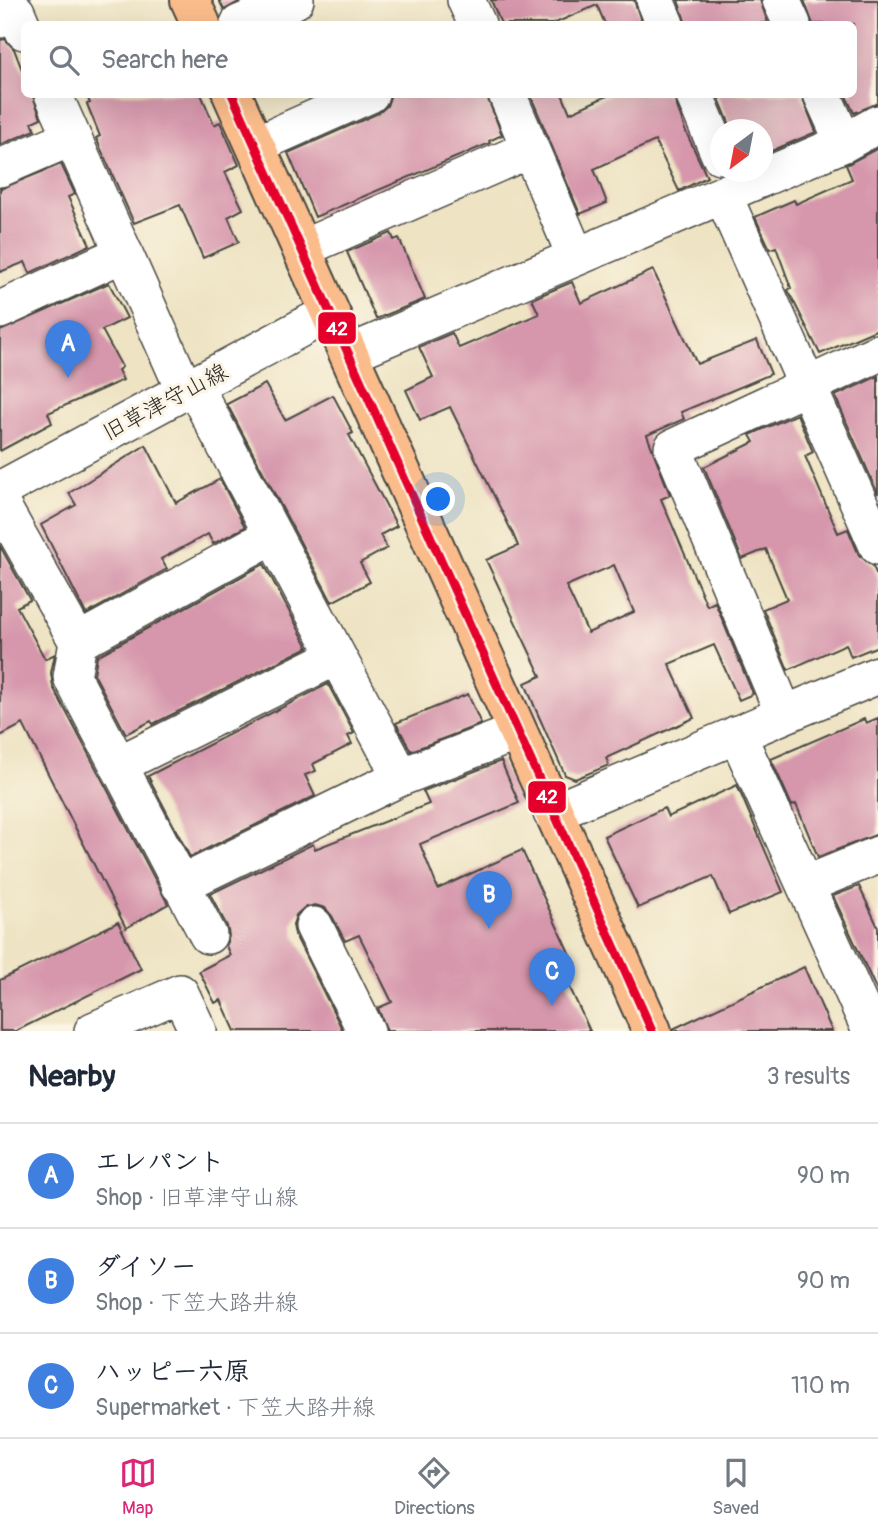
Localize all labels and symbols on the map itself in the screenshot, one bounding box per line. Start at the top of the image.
north arrow [710,119,773,182]
line badge: 42 [317,311,357,345]
text: 42 [326,317,348,341]
pin: A [45,320,91,378]
street label: 旧草津守山線 [97,357,233,447]
your location [421,482,455,516]
line badge: 42 [527,780,567,814]
text: 42 [536,785,558,809]
pin: B [466,871,512,929]
pin: C [529,948,575,1006]

